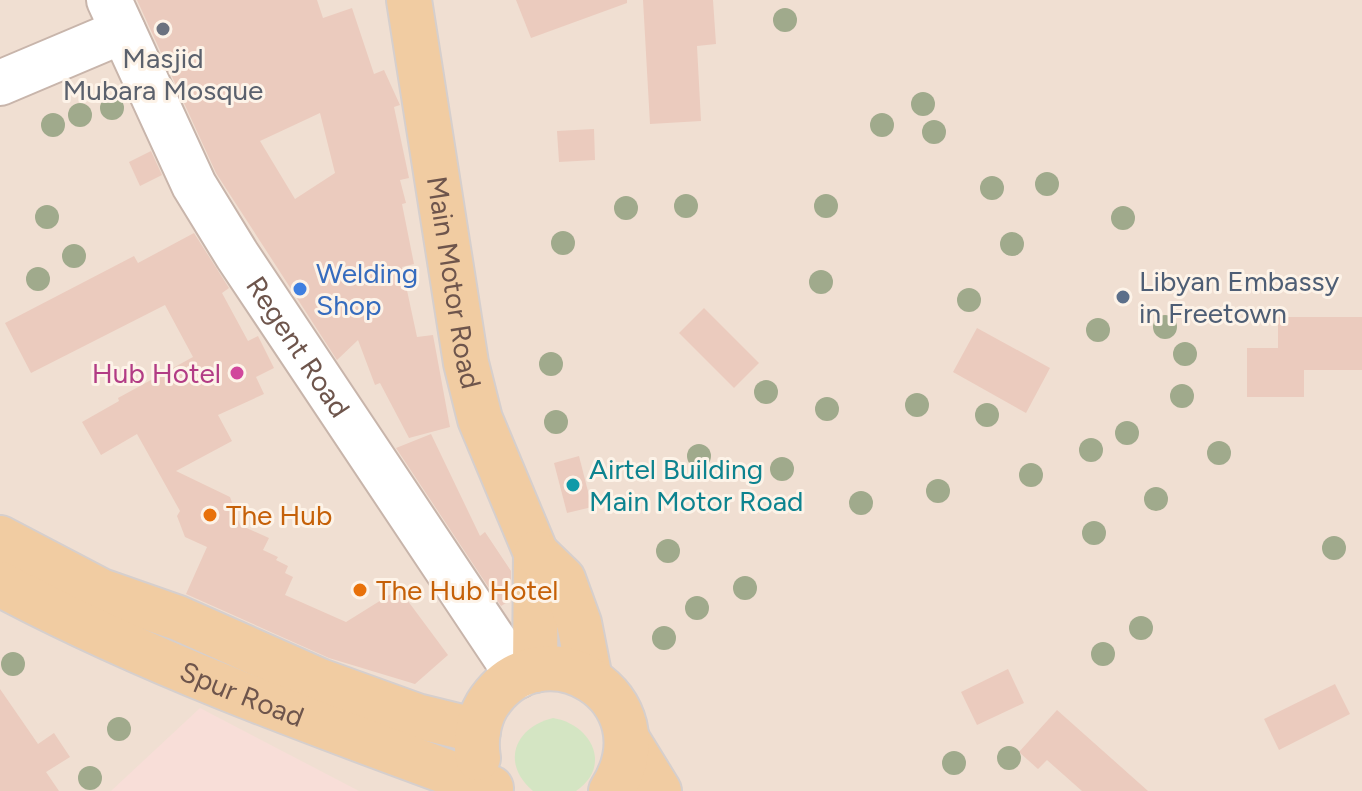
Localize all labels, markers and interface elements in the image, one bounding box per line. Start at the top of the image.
marker: Masjid Mubara Mosque [154,20,172,38]
place label: Masjid Mubara Mosque [63,41,263,107]
street label: Main Motor Road [420,174,489,392]
place label: Welding Shop [316,256,418,322]
place label: Libyan Embassy in Freetown [1139,264,1339,330]
street label: Regent Road [239,270,357,424]
marker: Welding Shop [291,280,309,298]
marker: Libyan Embassy in Freetown [1114,288,1132,306]
place label: Hub Hotel [92,356,221,390]
marker: Hub Hotel [228,364,246,382]
place label: Airtel Building Main Motor Road [589,452,804,518]
marker: Airtel Building Main Motor Road [564,476,582,494]
place label: The Hub [226,498,332,532]
marker: The Hub [201,506,219,524]
place label: The Hub Hotel [376,573,559,607]
marker: The Hub Hotel [351,581,369,599]
street label: Spur Road [175,654,309,734]

